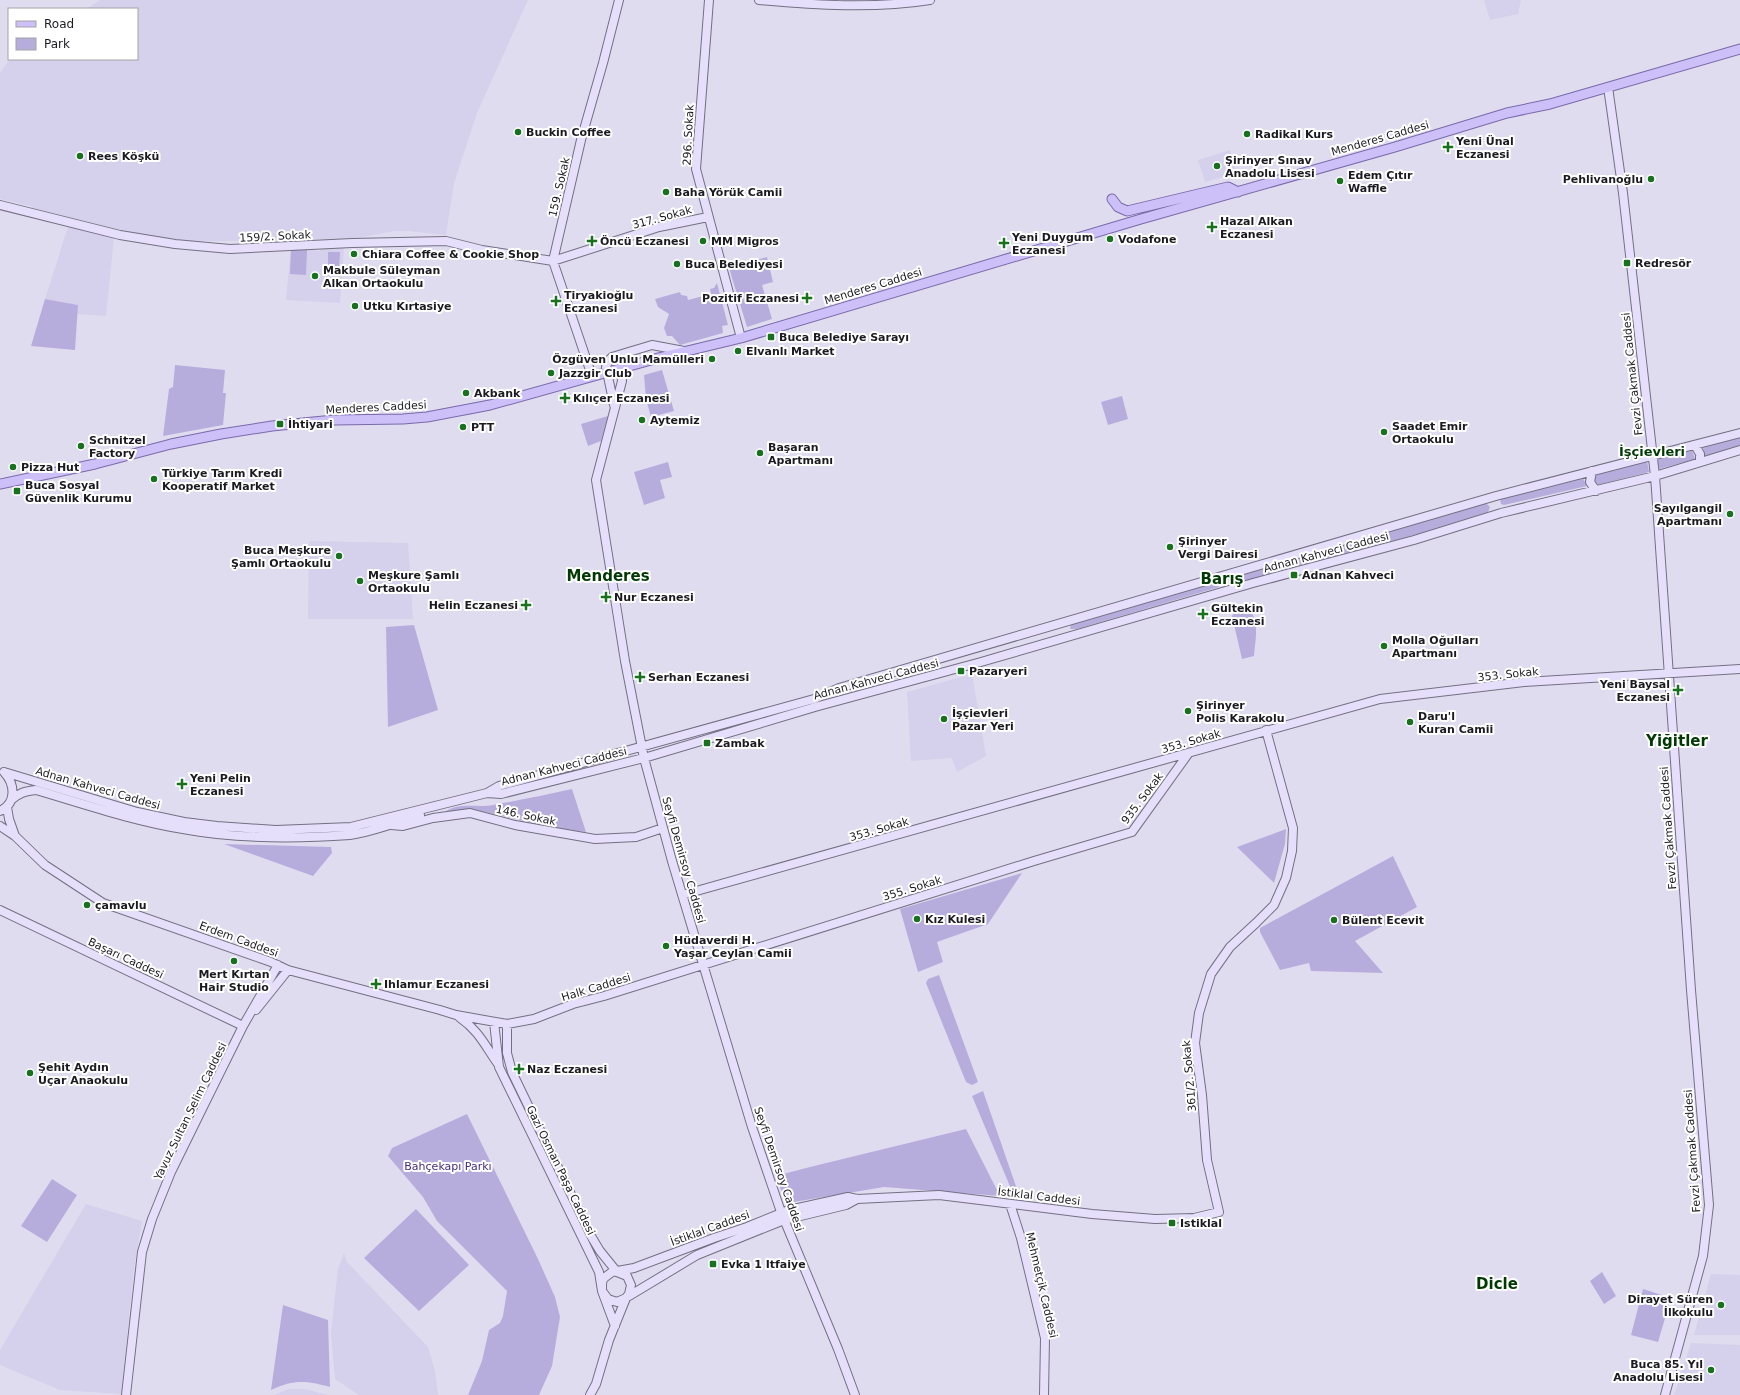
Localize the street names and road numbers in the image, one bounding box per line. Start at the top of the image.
street label: 296. Sokak [680,104,697,166]
street label: Menderes Caddesi [1330,118,1431,159]
street label: 159. Sokak [546,155,573,218]
street label: 317. Sokak [631,203,694,232]
street label: 159/2. Sokak [239,228,312,245]
street label: Menderes Caddesi [823,265,923,307]
street label: Fevzi Çakmak Caddesi [1620,312,1645,436]
street label: Menderes Caddesi [325,398,427,417]
street label: Adnan Kahveci Caddesi [1262,529,1390,575]
street label: Adnan Kahveci Caddesi [812,657,940,702]
street label: 353. Sokak [1477,665,1540,684]
street label: 353. Sokak [1160,727,1223,756]
street label: Adnan Kahveci Caddesi [500,745,628,788]
street label: Adnan Kahveci Caddesi [34,764,162,813]
street label: Fevzi Çakmak Caddesi [1658,766,1679,890]
street label: 935. Sokak [1119,770,1166,827]
street label: Seyfi Demirsoy Caddesi [659,796,708,925]
street label: 146. Sokak [495,803,558,828]
street label: 353. Sokak [848,815,911,844]
street label: 355. Sokak [881,873,944,904]
street label: Erdem Caddesi [198,919,280,960]
street label: Başarı Caddesi [86,935,166,982]
street label: Halk Caddesi [560,971,632,1004]
street label: 361/2. Sokak [1180,1039,1199,1112]
street label: Yavuz Sultan Selim Caddesi [151,1040,229,1183]
street label: Fevzi Çakmak Caddesi [1682,1089,1703,1213]
street label: Gazi Osman Paşa Caddesi [523,1103,598,1237]
street label: Seyfi Demirsoy Caddesi [751,1105,806,1233]
street label: İstiklal Caddesi [997,1185,1081,1208]
street label: İstiklal Caddesi [669,1208,751,1249]
street label: Mehmetçik Caddesi [1023,1231,1060,1339]

